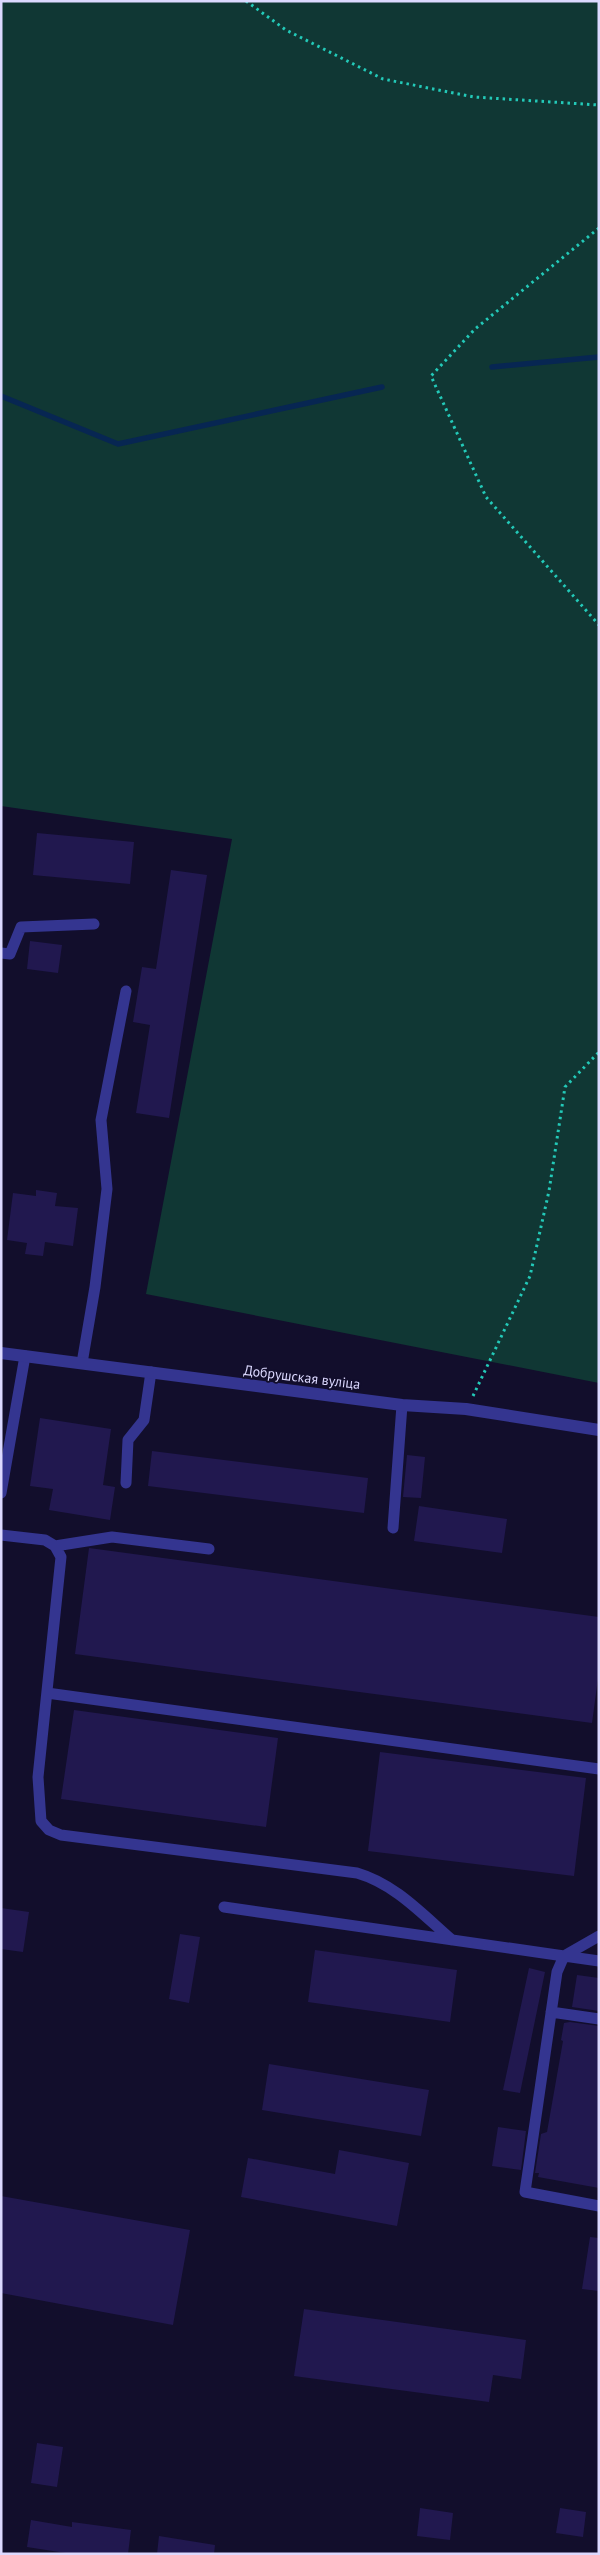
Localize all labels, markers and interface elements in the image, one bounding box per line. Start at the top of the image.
street label: Добрушская вуліца [243,1361,361,1393]

